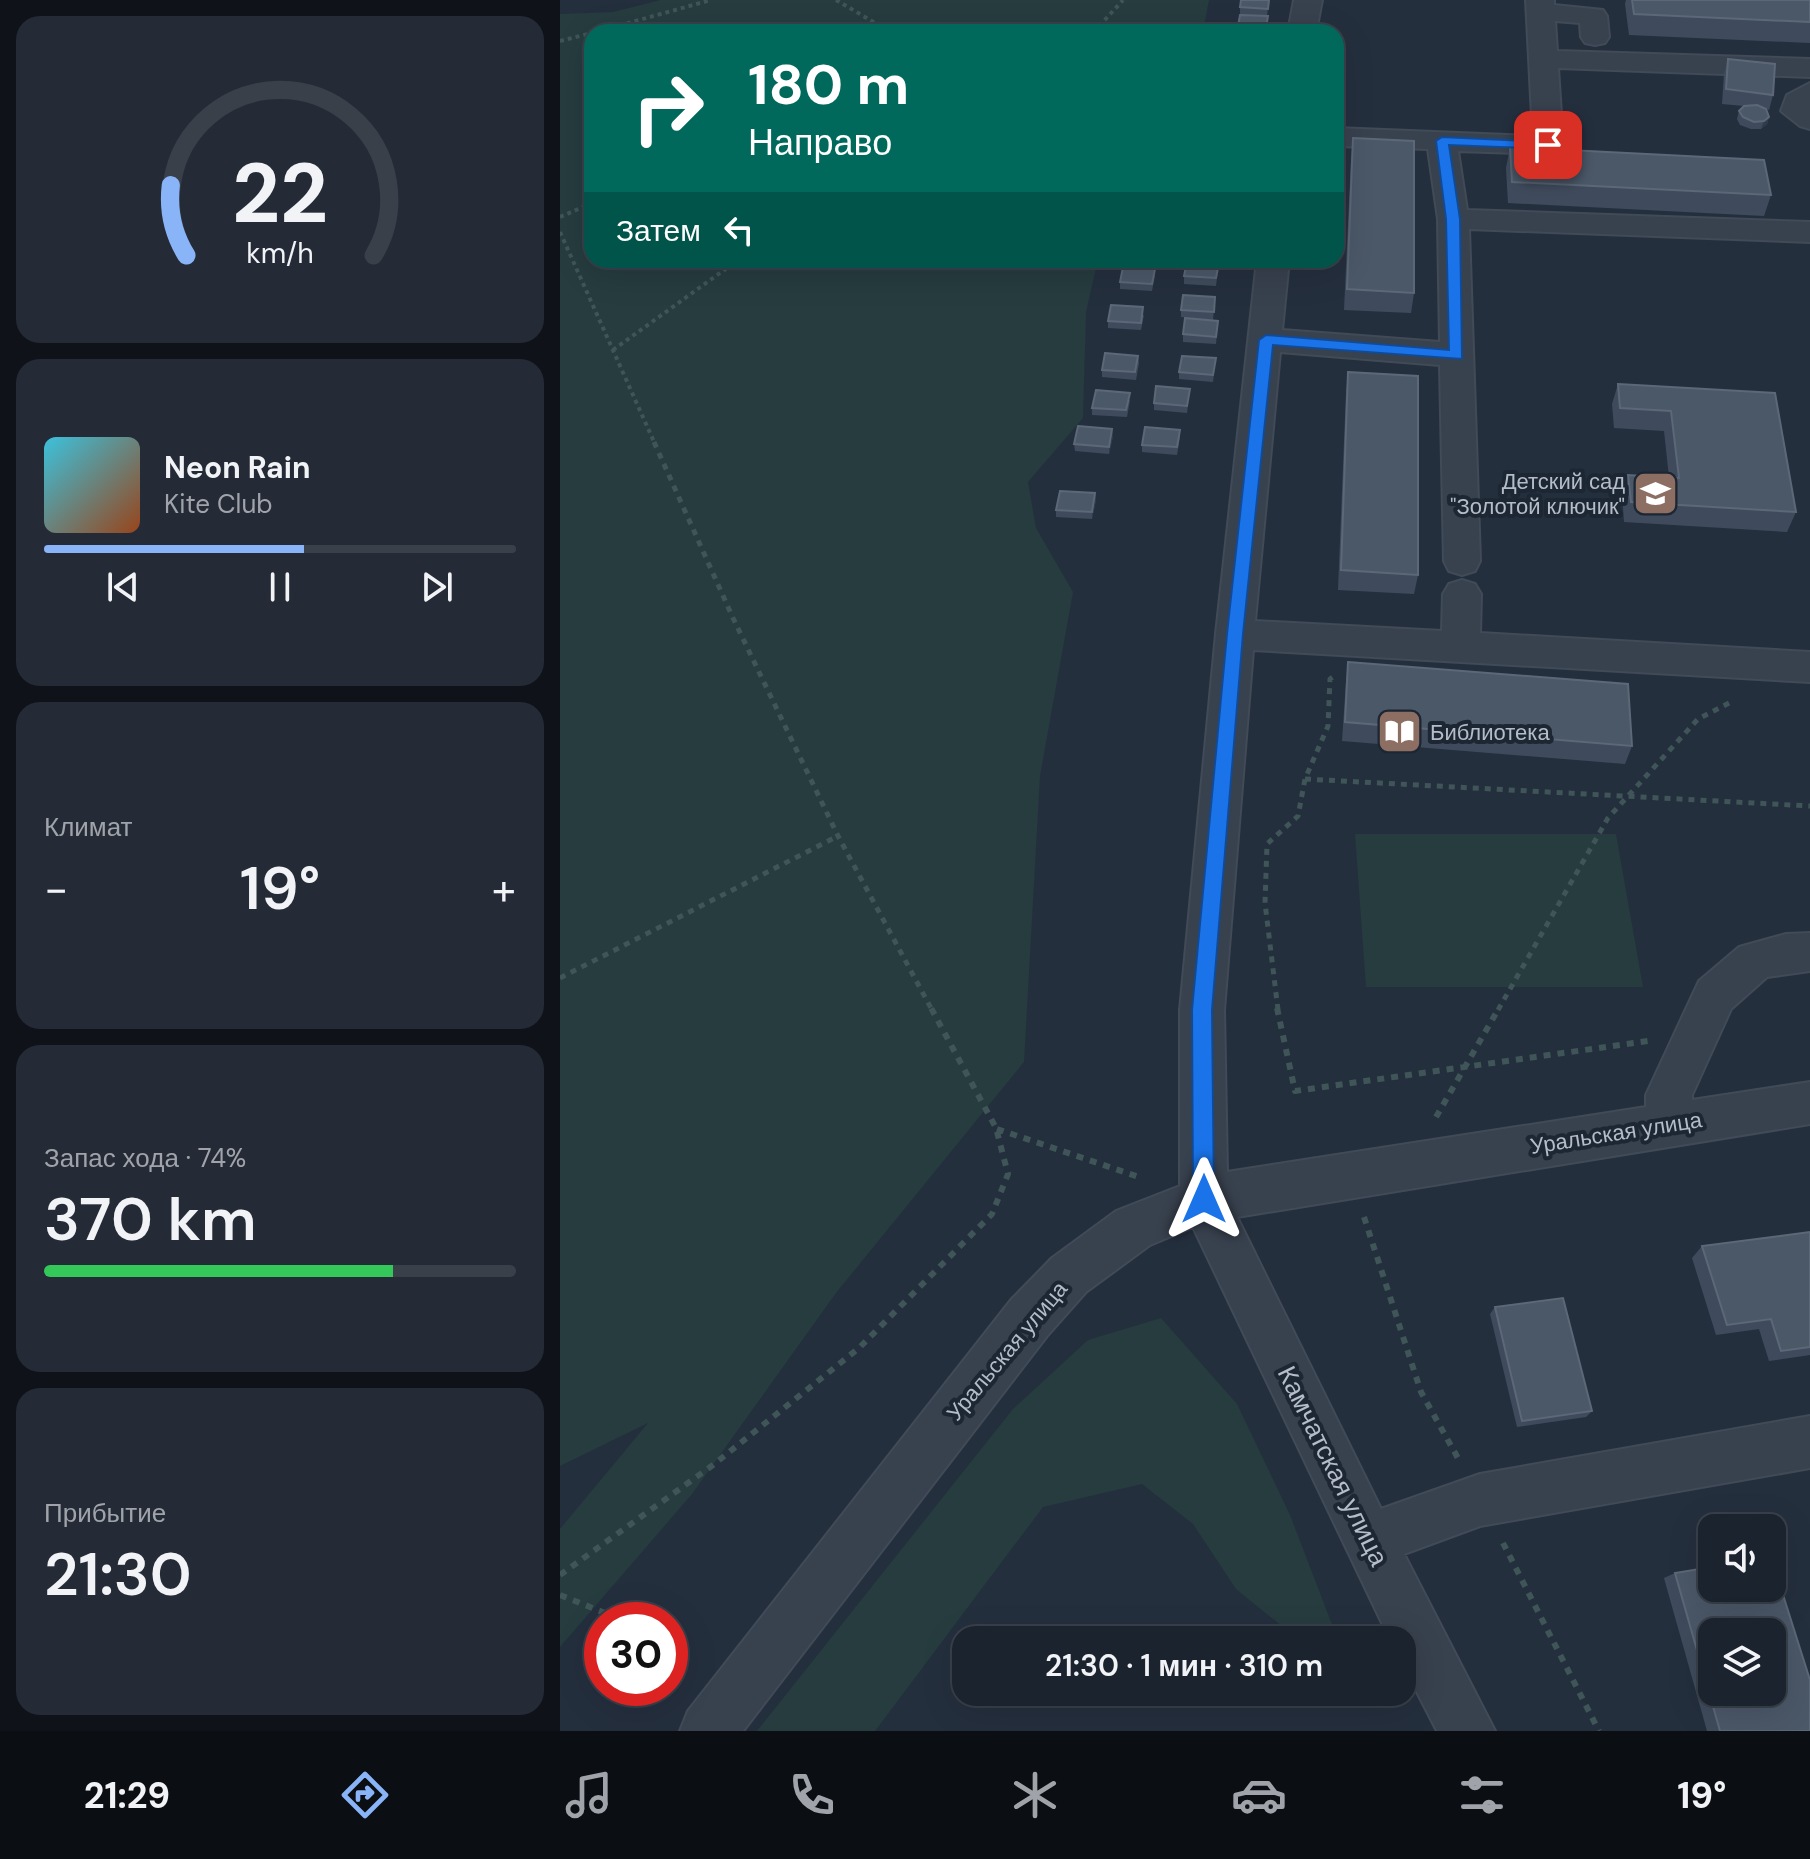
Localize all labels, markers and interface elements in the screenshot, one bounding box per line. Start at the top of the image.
text: 180 m [748,48,909,121]
icon: right [616,56,720,160]
pin [1514,111,1582,179]
text: Направо [748,119,892,166]
icon: arrive [1526,123,1570,167]
text: 22 [232,138,328,247]
icon: left [717,208,761,252]
text: Затем [616,211,701,250]
text: km/h [246,235,314,272]
text: Neon Rain [164,448,310,487]
place label: Детский сад "Золотой ключик" [1450,467,1625,521]
school or university icon: Детский сад "Золотой ключик" [1632,470,1680,518]
text: Kite Club [164,487,273,521]
icon: previous [101,565,145,609]
icon: pause [258,565,302,609]
icon: next [415,565,459,609]
library icon: Библиотека [1375,708,1423,756]
place label: Библиотека [1430,718,1550,747]
text: Климат [44,810,133,844]
text: 19° [240,849,320,928]
text: − [44,860,68,918]
text: + [492,860,516,918]
street label: Уральская улица [1528,1105,1705,1161]
text: Запас хода · 74% [44,1141,246,1175]
position arrow [1162,1157,1246,1241]
text: 370 km [44,1180,256,1259]
street label: Уральская улица [940,1275,1074,1427]
street label: Камчатская улица [1270,1360,1396,1572]
text: Прибытие [44,1496,166,1530]
map controls [1698,1514,1786,1706]
button: sound [1698,1514,1786,1602]
text: 21:30 [44,1535,192,1614]
speed limit sign: 30 [584,1602,688,1706]
button: layers [1698,1618,1786,1706]
text: 21:30 · 1 мин · 310 m [1045,1646,1323,1685]
icon: directions [337,1767,393,1823]
icon: music [561,1767,617,1823]
icon: phone [784,1767,840,1823]
icon: climate [1007,1767,1063,1823]
icon: car [1231,1767,1287,1823]
icon: filters [1454,1767,1510,1823]
text: 21:29 [84,1772,170,1819]
text: 19° [1677,1772,1726,1819]

